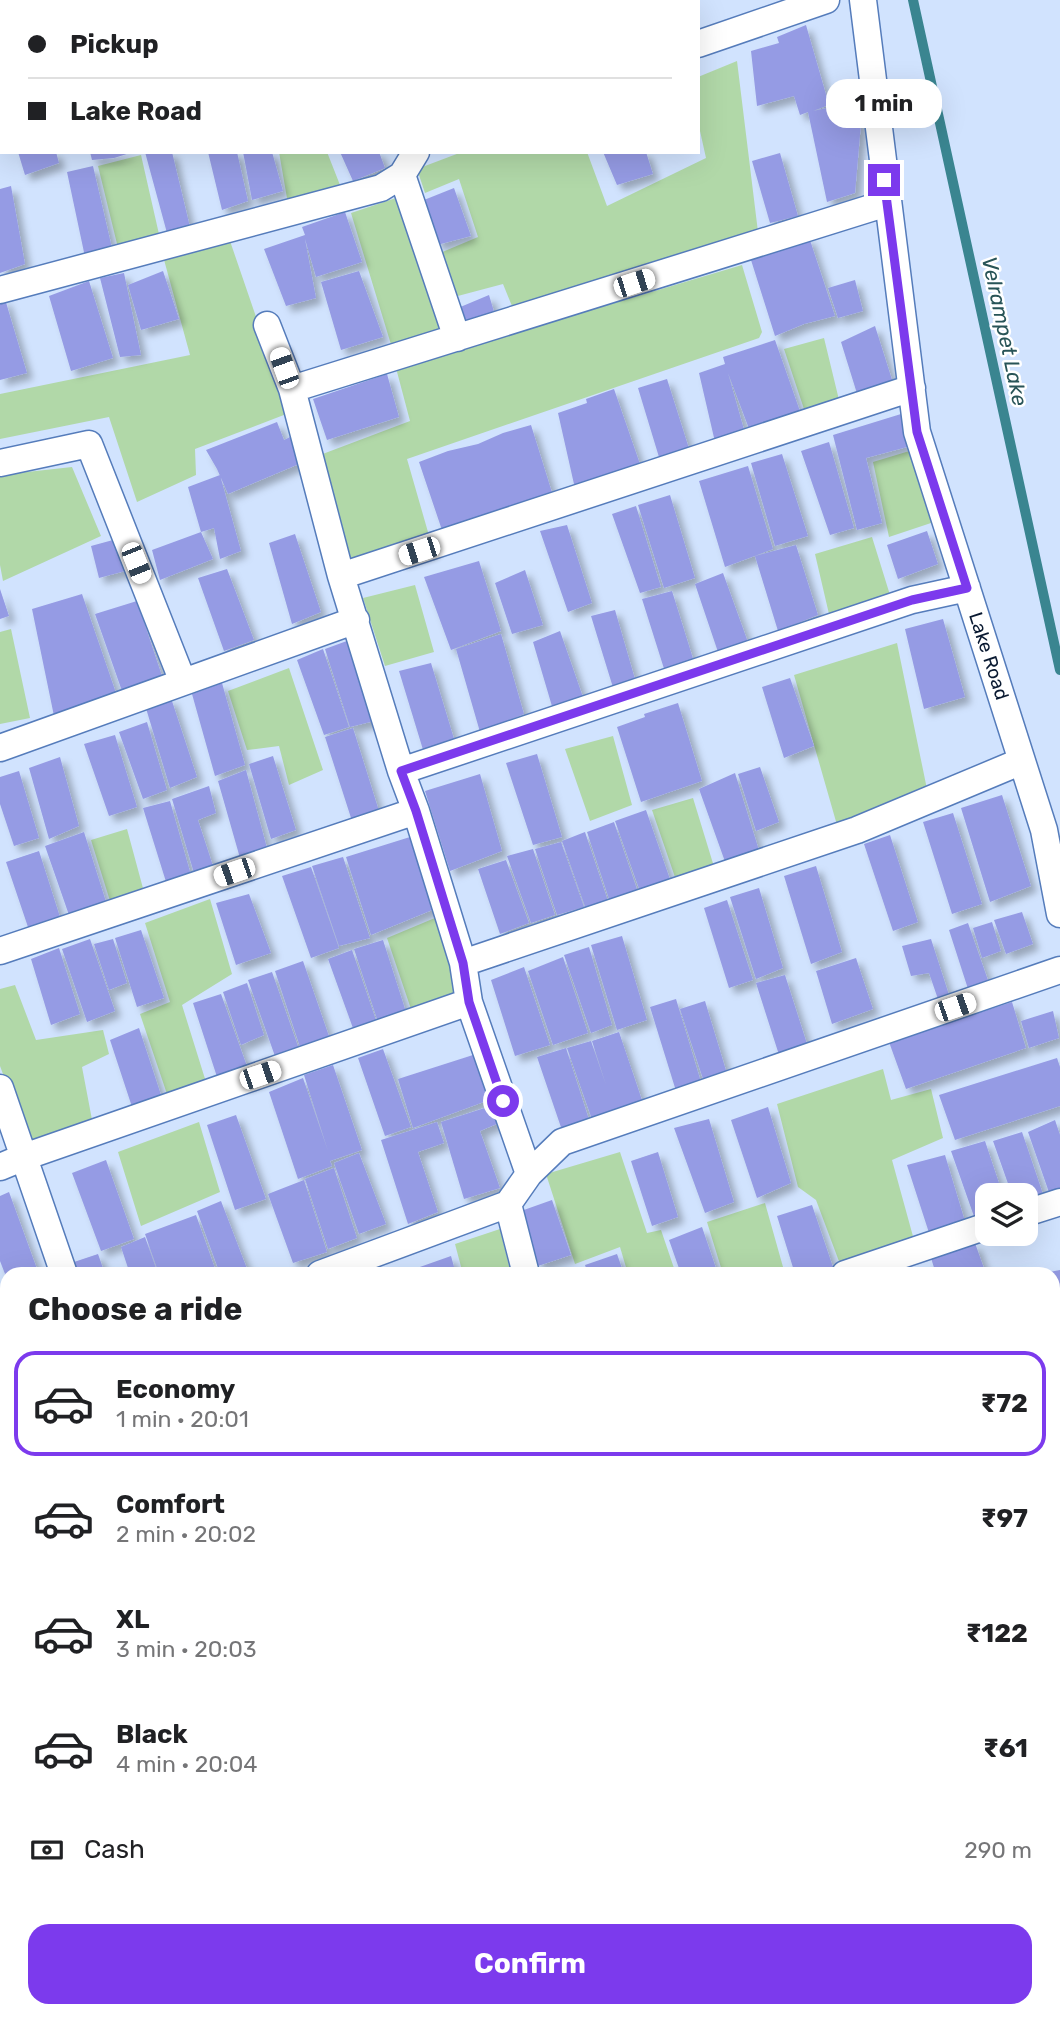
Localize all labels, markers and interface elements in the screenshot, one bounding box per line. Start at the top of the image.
text: Pickup [70,29,159,60]
callout: 1 min [826,78,942,128]
text: 1 min [855,89,913,117]
text: Lake Road [70,96,202,127]
route end [868,164,900,196]
water label: Velrampet Lake [977,254,1033,408]
car [611,267,658,299]
car [267,345,302,391]
car [396,535,443,567]
car [119,540,154,586]
street label: Lake Road [964,609,1014,703]
car [211,855,258,889]
car [932,990,979,1024]
car [237,1058,284,1092]
route start [487,1085,519,1117]
map controls [975,1183,1038,1246]
button: layers [975,1183,1038,1246]
text: Choose a ride [28,1290,242,1328]
icon: car [32,1372,95,1435]
text: Economy [116,1374,235,1405]
text: ₹72 [981,1388,1028,1419]
text: 1 min · 20:01 [116,1405,249,1433]
icon: car [32,1487,95,1550]
text: Comfort [116,1489,225,1520]
text: ₹97 [981,1503,1028,1534]
text: 2 min · 20:02 [116,1520,256,1548]
icon: car [32,1602,95,1665]
text: XL [116,1604,149,1635]
text: ₹122 [966,1618,1028,1649]
text: 3 min · 20:03 [116,1635,257,1663]
icon: car [32,1717,95,1780]
text: Black [116,1719,188,1750]
text: ₹61 [983,1733,1028,1764]
text: 4 min · 20:04 [116,1750,258,1778]
icon: cash [28,1831,66,1869]
text: Cash [84,1834,145,1865]
text: 290 m [964,1836,1032,1864]
button: Confirm [28,1924,1032,2004]

